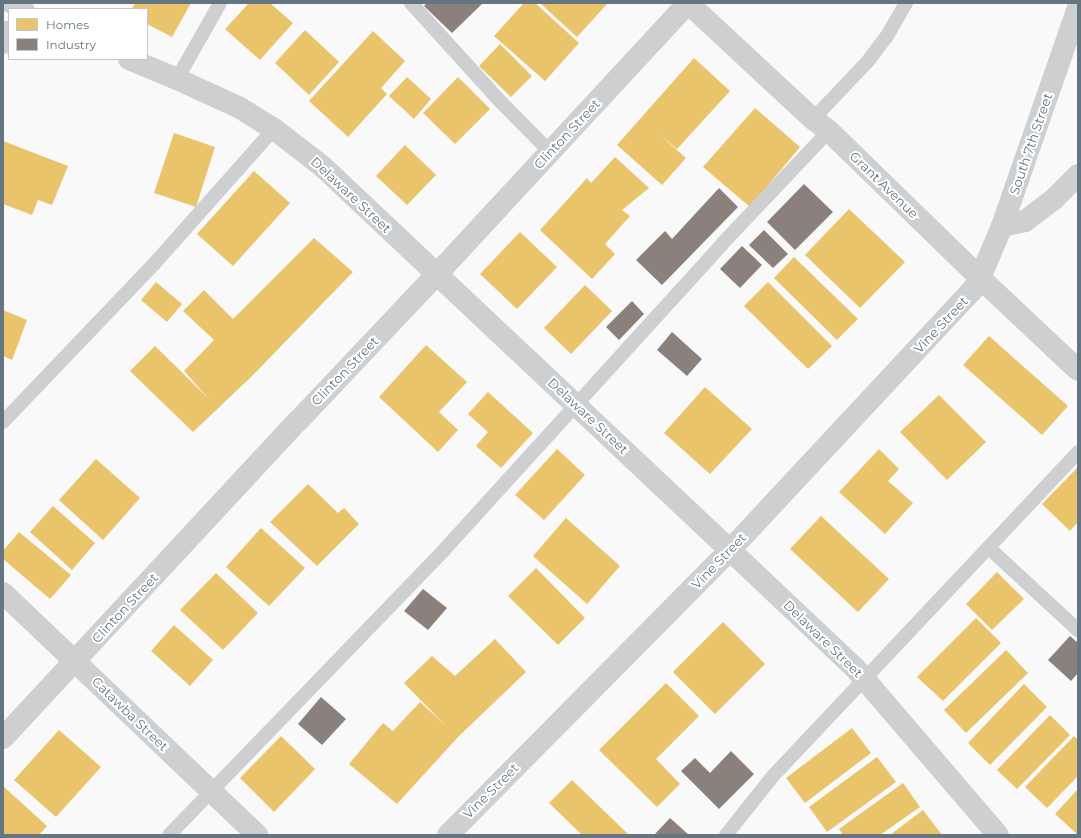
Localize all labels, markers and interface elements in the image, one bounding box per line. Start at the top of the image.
legend [8,8,148,60]
text: Homes [46,17,89,32]
text: Industry [46,37,96,52]
street label: South 7th Street [1006,91,1056,197]
street label: Clinton Street [531,96,603,172]
street label: Grant Avenue [847,148,921,222]
street label: Delaware Street [308,154,394,236]
street label: Vine Street [911,293,971,357]
street label: Clinton Street [308,333,382,409]
street label: Delaware Street [545,375,631,457]
street label: Vine Street [688,530,750,592]
street label: Clinton Street [89,570,161,646]
street label: Delaware Street [780,597,866,681]
street label: Catawba Street [89,674,171,754]
street label: Vine Street [460,760,522,822]

